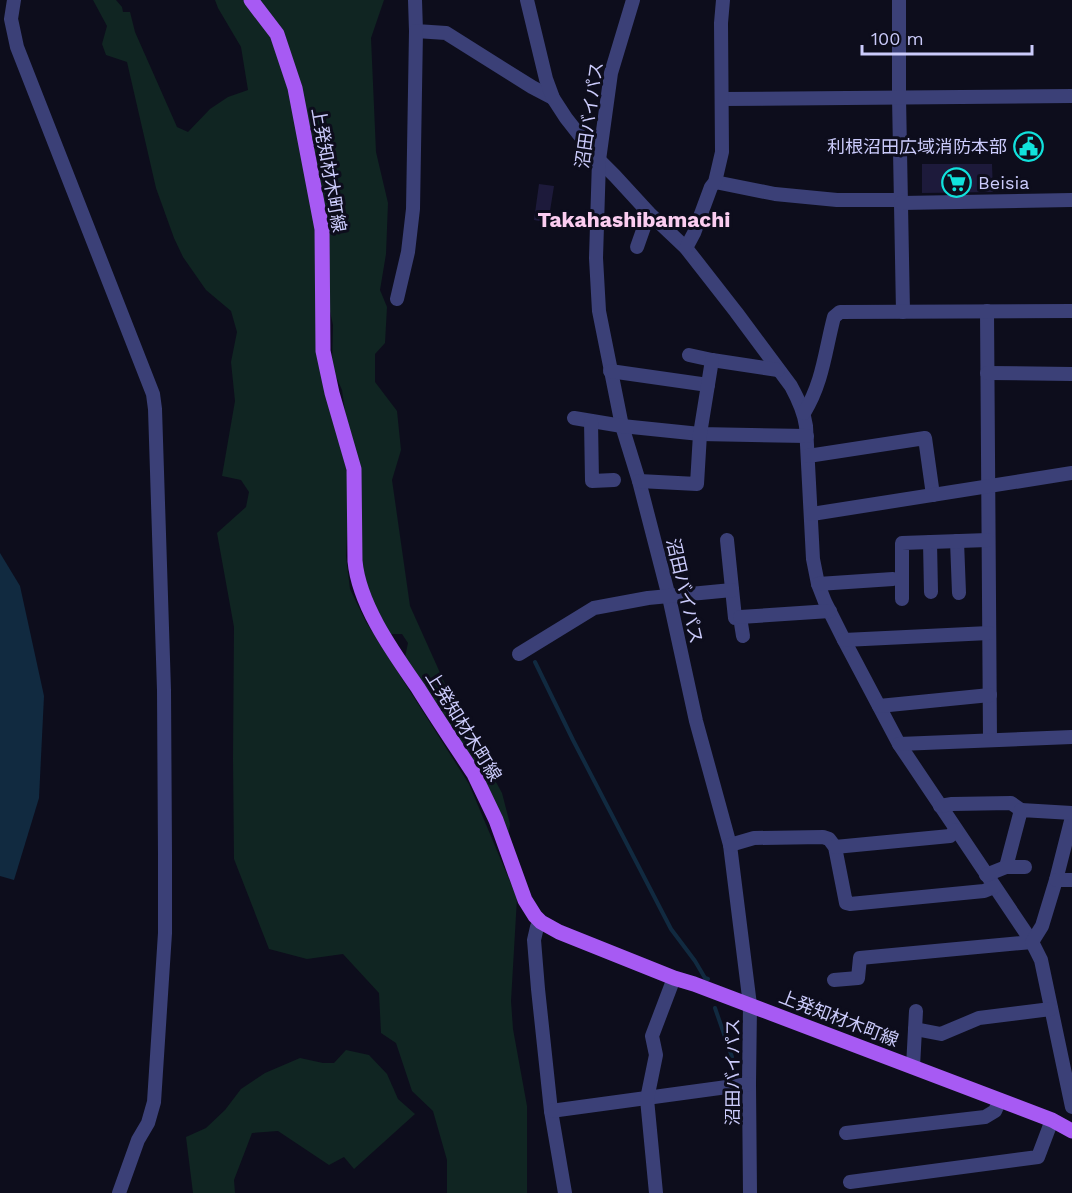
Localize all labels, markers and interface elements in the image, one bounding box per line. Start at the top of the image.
scale bar [862,18,1032,56]
text: 100 m [871,28,924,49]
street label: 沼田バイパス [571,60,607,170]
street label: 上発知材木町線 [308,106,350,234]
public building icon: 利根沼田広域消防本部 [1012,130,1044,162]
place label: 利根沼田広域消防本部 [827,136,1007,157]
supermarket icon: Beisia [941,166,973,198]
place label: Beisia [978,172,1029,193]
district label: Takahashibamachi [538,207,730,232]
street label: 沼田バイパス [663,536,707,646]
street label: 上発知材木町線 [422,667,506,785]
street label: 上発知材木町線 [776,986,902,1050]
street label: 沼田バイパス [722,1018,743,1126]

